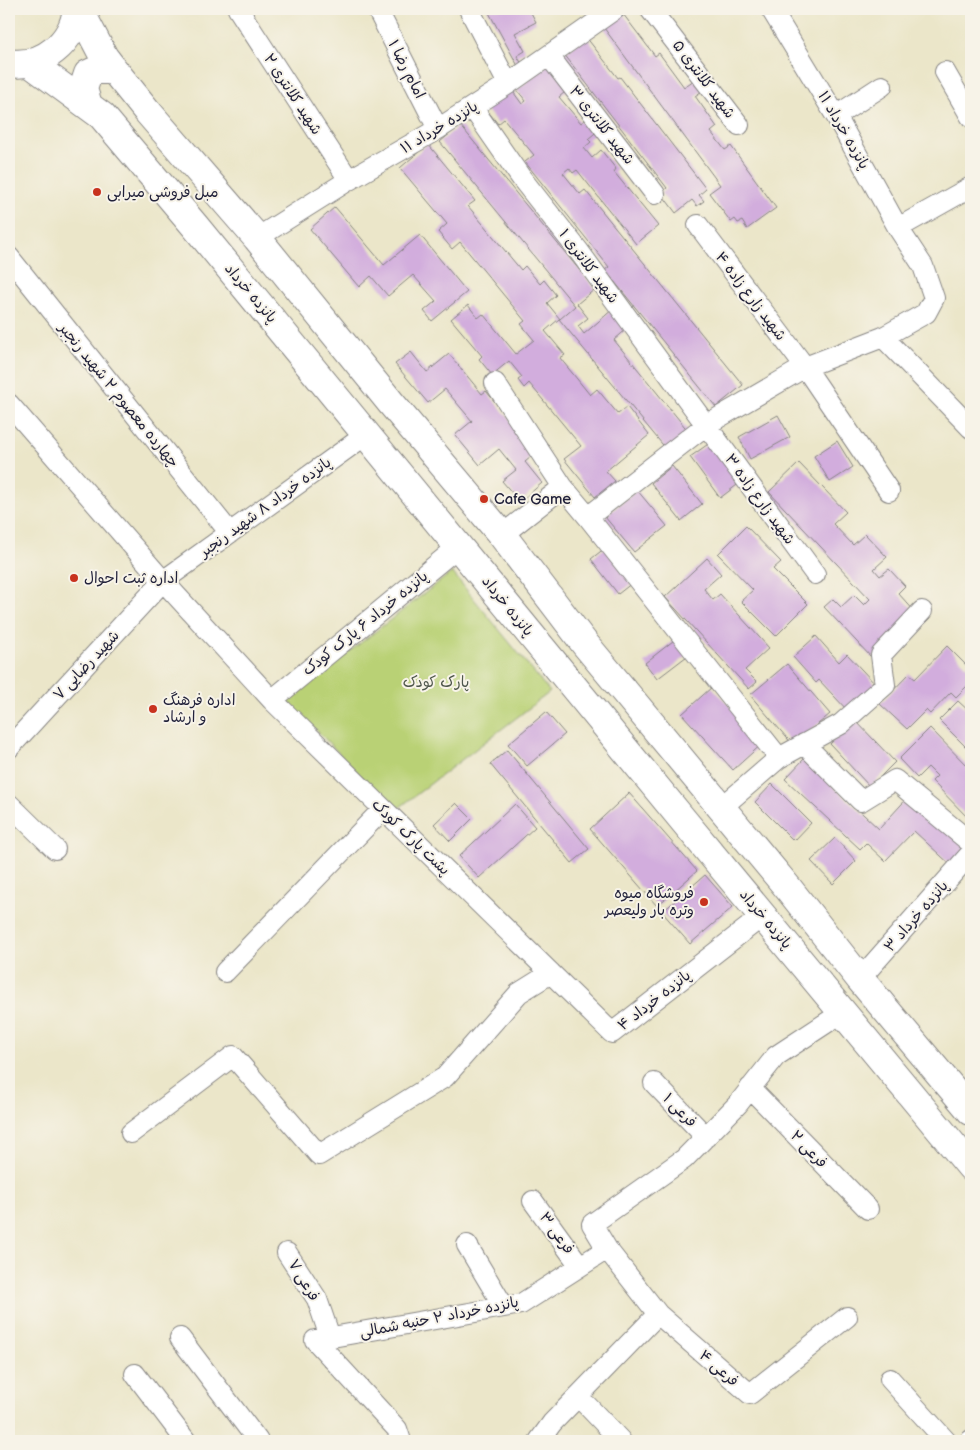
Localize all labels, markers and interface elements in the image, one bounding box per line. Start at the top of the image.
street label: شهید کلانتری ۵ [668,36,739,122]
street label: امام رضا ۱ [383,37,429,102]
street label: شهید کلانتری ۲ [259,50,326,138]
street label: شهید کلانتری ۳ [565,82,638,169]
street label: پانزده خرداد ۱۱ [814,88,874,173]
street label: پانزده خرداد ۱۱ [397,97,482,158]
place label: مبل فروشی میرابی [107,183,219,202]
marker: مبل فروشی میرابی [91,186,103,198]
street label: شهید کلانتری ۱ [554,225,623,307]
street label: شهید زارع زاده ۴ [711,248,790,344]
street label: پانزده خرداد [220,260,281,327]
street label: چهارده معصوم ۲ شهید رنجبر [51,317,183,473]
street label: شهید زارع زاده ۳ [720,450,799,548]
street label: پانزده خرداد ۸ شهید رنجبر [194,453,335,563]
place label: Cafe Game [494,490,571,509]
marker: Cafe Game [478,493,490,505]
street label: پانزده خرداد ۶ پارک کودک [299,567,432,680]
place label: اداره ثبت احوال [84,569,178,588]
marker: اداره ثبت احوال [68,572,80,584]
street label: پانزده خرداد [477,572,538,640]
street label: شهید رضایی ۷ [49,627,123,704]
park label: پارک کودک [403,673,469,692]
place label: اداره فرهنگ و ارشاد [163,691,235,727]
marker: اداره فرهنگ و ارشاد [147,703,159,715]
street label: پشت پارک کودک [368,795,454,879]
street label: پانزده خرداد ۳ [880,877,953,956]
place label: فروشگاه میوه وتره بار ولیعصر [603,884,694,920]
street label: پانزده خرداد [735,886,796,953]
marker: فروشگاه میوه وتره بار ولیعصر [698,896,710,908]
street label: پانزده خرداد ۴ [614,966,695,1035]
street label: فرعی ۱ [659,1089,701,1132]
street label: فرعی ۲ [786,1127,831,1172]
street label: فرعی ۳ [535,1209,578,1258]
street label: فرعی ۷ [284,1256,323,1305]
street label: پانزده خرداد ۲ حنیه شمالی [358,1293,520,1342]
street label: فرعی ۴ [695,1346,742,1391]

